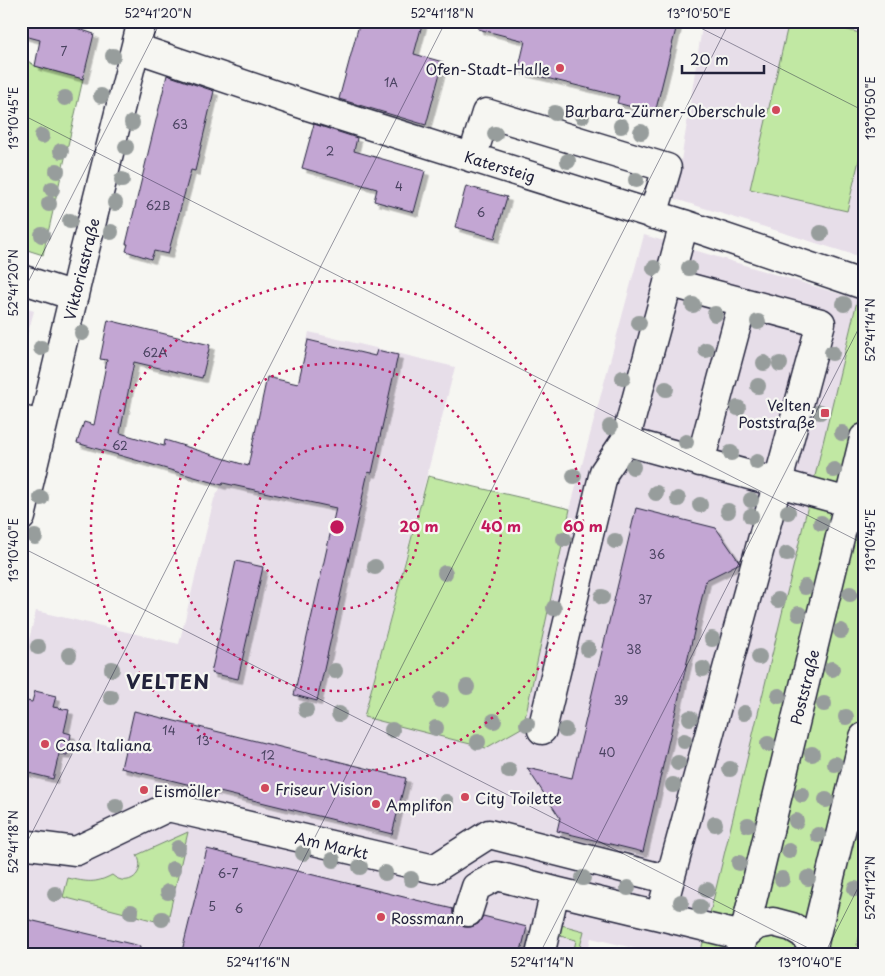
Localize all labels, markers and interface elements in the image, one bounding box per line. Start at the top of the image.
text: 52°41'20"N [124,4,192,22]
text: 52°41'18"N [410,4,474,22]
text: 13°10'50"E [667,4,731,22]
house number: 7 [61,42,68,60]
scale bar [682,42,765,74]
text: 20 m [690,47,729,70]
place label: Ofen-Stadt-Halle [425,57,550,80]
marker: Ofen-Stadt-Halle [554,62,566,74]
house number: 1A [384,73,398,91]
text: 13°10'50"E [861,76,879,140]
text: 13°10'45"E [4,87,22,149]
place label: Barbara-Zürner-Oberschule [564,99,766,122]
marker: Barbara-Zürner-Oberschule [770,104,782,116]
house number: 63 [172,115,188,133]
house number: 2 [326,142,334,160]
street label: Katersteig [462,144,538,188]
house number: 4 [395,177,403,195]
house number: 62B [146,196,170,214]
house number: 6 [477,203,485,221]
street label: Viktoriastraße [57,215,105,323]
text: 52°41'20"N [4,249,22,317]
text: 52°41'14"N [861,298,879,362]
house number: 62A [143,343,167,361]
place label: Velten, Poststraße [738,393,815,433]
marker: Velten, Poststraße [819,407,831,419]
house number: 62 [112,436,128,454]
text: 13°10'45"E [861,509,879,571]
text: 20 m [400,514,438,537]
text: 40 m [481,514,521,537]
text: 60 m [563,514,603,537]
text: 13°10'40"E [4,518,22,582]
centre of rings [328,518,346,536]
house number: 36 [649,545,665,563]
house number: 37 [638,590,653,608]
house number: 38 [626,640,642,658]
street label: Poststraße [784,647,824,727]
district label: VELTEN [126,666,210,696]
house number: 39 [614,691,628,709]
house number: 14 [162,721,176,739]
house number: 13 [196,731,210,749]
place label: Casa Italiana [55,733,152,756]
marker: Casa Italiana [39,738,51,750]
house number: 40 [599,743,616,761]
house number: 12 [261,746,275,764]
place label: Friseur Vision [275,777,373,800]
place label: Eismöller [154,779,220,802]
marker: Friseur Vision [259,782,271,794]
marker: Eismöller [138,784,150,796]
place label: City Toilette [475,786,562,809]
marker: City Toilette [459,791,471,803]
place label: Amplifon [386,793,452,816]
marker: Amplifon [370,798,382,810]
text: 52°41'18"N [4,810,22,874]
street label: Am Markt [293,825,371,865]
text: 52°41'12"N [861,856,879,920]
house number: 6-7 [218,864,239,882]
house number: 5 [208,897,216,915]
house number: 6 [235,899,243,917]
place label: Rossmann [391,906,464,929]
marker: Rossmann [375,911,387,923]
text: 52°41'16"N [226,953,290,971]
text: 52°41'14"N [510,953,574,971]
text: 13°10'40"E [778,953,842,971]

